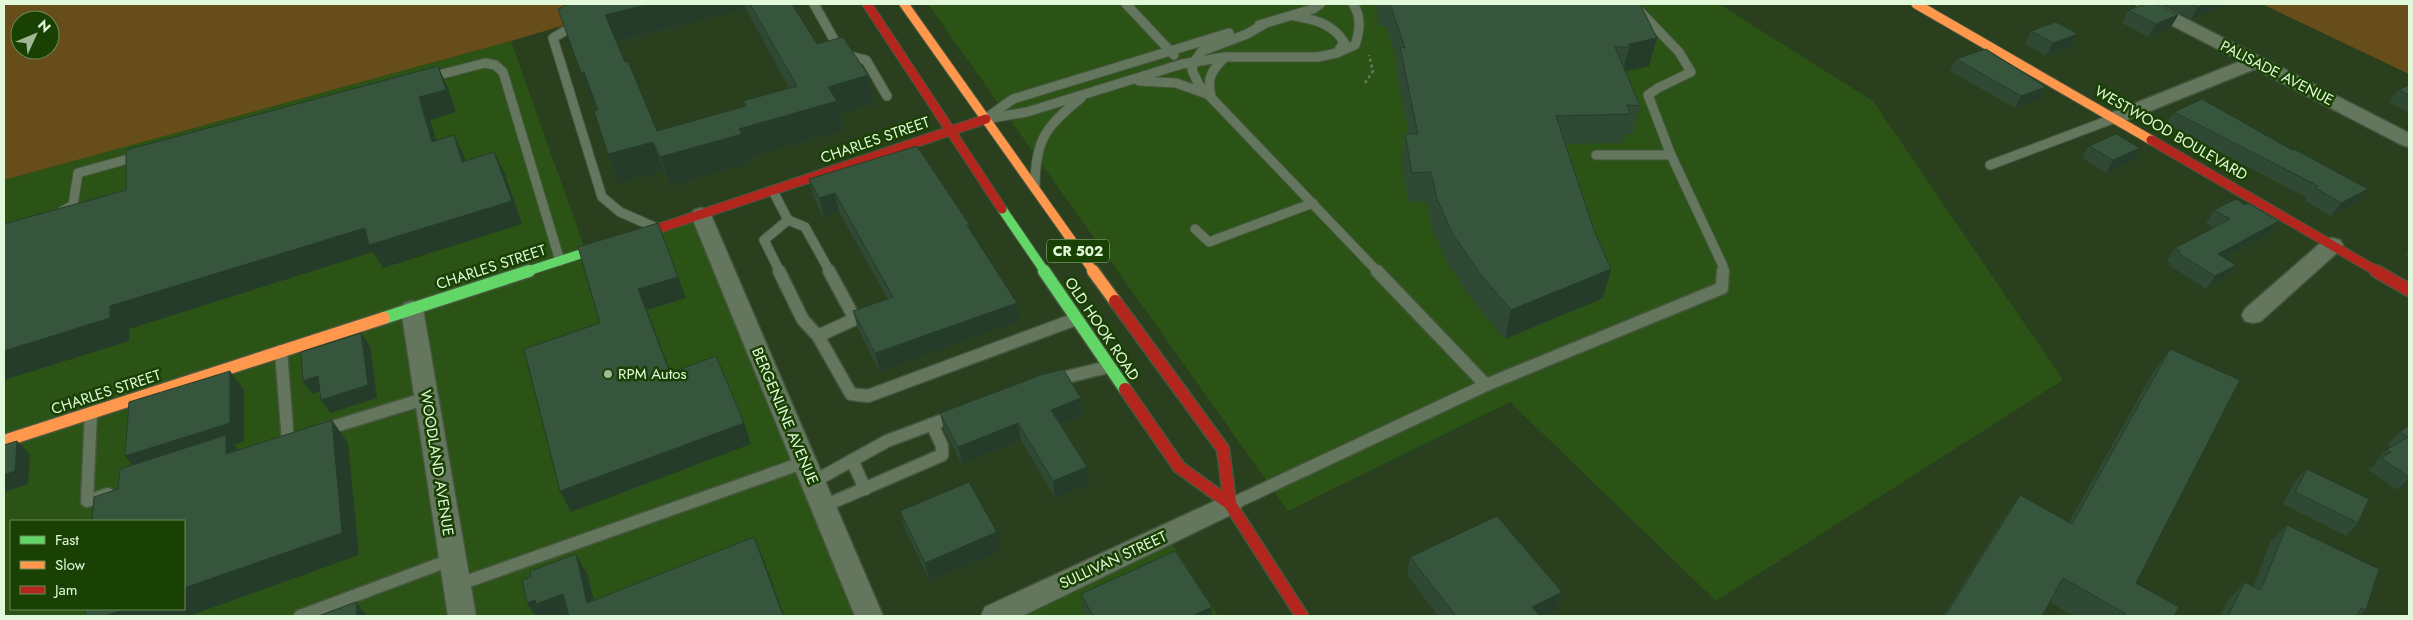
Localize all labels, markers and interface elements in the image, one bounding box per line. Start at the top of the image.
north arrow [10,10,60,60]
text: N [33,15,55,37]
street label: PALISADE AVENUE [2217,35,2337,111]
street label: WESTWOOD BOULEVARD [2090,80,2252,186]
street label: CHARLES STREET [817,111,933,169]
street label: CHARLES STREET [433,239,549,295]
road number: CR 502 [1047,240,1109,262]
street label: OLD HOOK ROAD [1059,273,1145,385]
street label: BERGENLINE AVENUE [746,344,824,488]
place label: RPM Autos [618,363,687,385]
street label: CHARLES STREET [48,364,164,420]
marker: RPM Autos [602,368,614,380]
street label: WOODLAND AVENUE [415,388,459,538]
legend [10,520,185,610]
street label: SULLIVAN STREET [1056,525,1170,595]
text: Fast [55,529,79,551]
text: Slow [55,554,86,576]
text: Jam [53,579,78,601]

